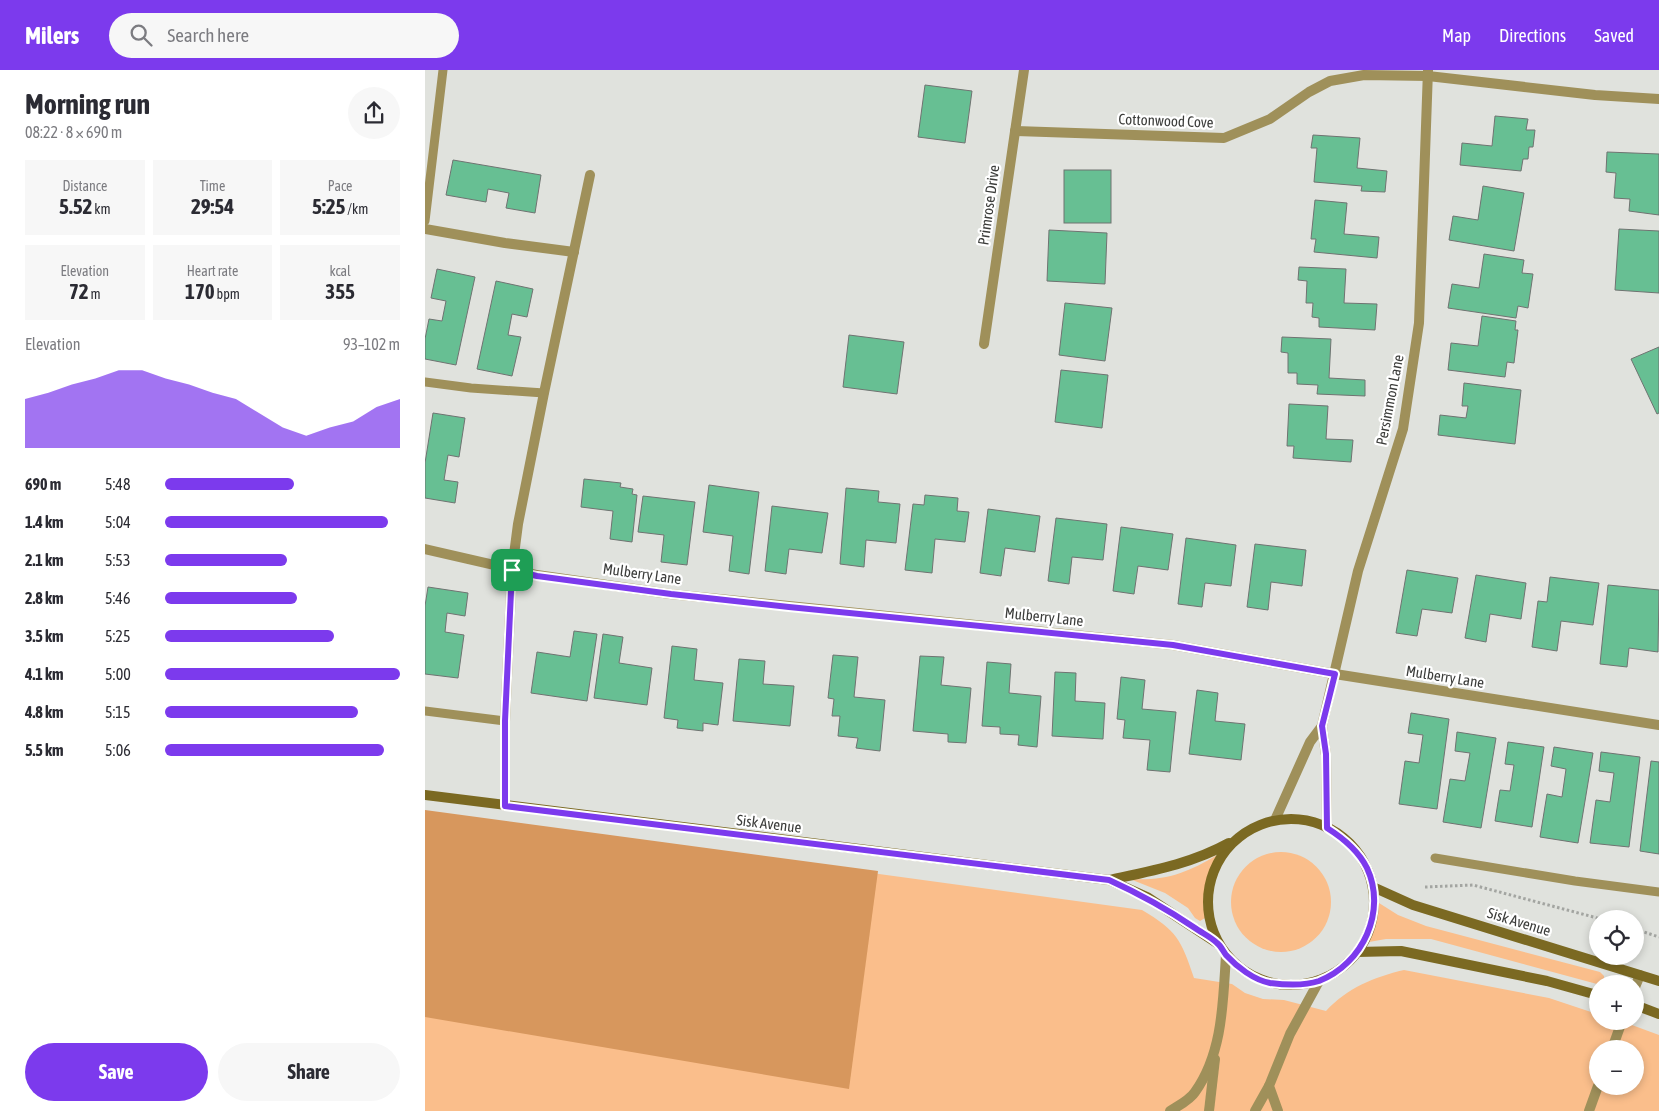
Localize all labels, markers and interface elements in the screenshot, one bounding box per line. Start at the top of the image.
search box [109,13,459,58]
icon: search [127,21,155,49]
text: Milers [25,22,79,49]
text: Search here [167,24,249,46]
text: Map [1442,25,1471,46]
text: Directions [1499,25,1566,46]
text: Saved [1594,25,1634,46]
button: share [348,87,400,139]
text: Morning run [25,88,150,120]
street label: Cottonwood Cove [1118,110,1214,131]
text: 08:22 · 8 × 690 m [25,123,122,141]
street label: Primrose Drive [974,164,1003,246]
text: Distance [62,178,107,194]
text: Time [200,178,225,194]
text: Pace [328,178,352,194]
text: 5.52 [59,194,92,218]
text: 29:54 [191,194,234,218]
text: 5:25 [312,194,345,218]
text: km [92,201,111,217]
text: /km [345,201,368,217]
text: Elevation [61,263,109,279]
text: Heart rate [187,263,238,279]
text: kcal [330,263,351,279]
text: 72 [69,279,89,303]
text: 170 [185,279,215,303]
text: 355 [325,279,355,303]
text: m [89,286,101,302]
text: bpm [215,286,240,302]
text: Elevation [25,335,80,353]
text: 93–102 m [343,335,400,353]
street label: Persimmon Lane [1372,353,1407,447]
text: 690 m [25,475,61,493]
text: 5:48 [105,475,130,493]
text: 1.4 km [25,513,64,531]
text: 5:04 [105,513,131,531]
pin [491,549,533,591]
text: 2.1 km [25,551,64,569]
text: 5:53 [105,551,130,569]
icon: arrive [498,556,526,584]
street label: Mulberry Lane [602,560,683,587]
text: 2.8 km [25,589,64,607]
text: 5:46 [105,589,130,607]
street label: Mulberry Lane [1004,604,1084,629]
text: 3.5 km [25,627,64,645]
text: 5:25 [105,627,130,645]
street label: Mulberry Lane [1405,662,1486,691]
text: 4.1 km [25,665,64,683]
text: 5:00 [105,665,131,683]
text: 4.8 km [25,703,64,721]
text: 5:15 [105,703,130,721]
text: 5.5 km [25,741,64,759]
text: 5:06 [105,741,131,759]
street label: Sisk Avenue [736,811,803,836]
street label: Sisk Avenue [1485,904,1553,939]
map controls [1589,910,1644,1095]
button: locate [1589,910,1644,965]
button: + [1589,975,1644,1030]
button: − [1589,1040,1644,1095]
button: Save [25,1043,208,1101]
button: Share [218,1043,400,1101]

